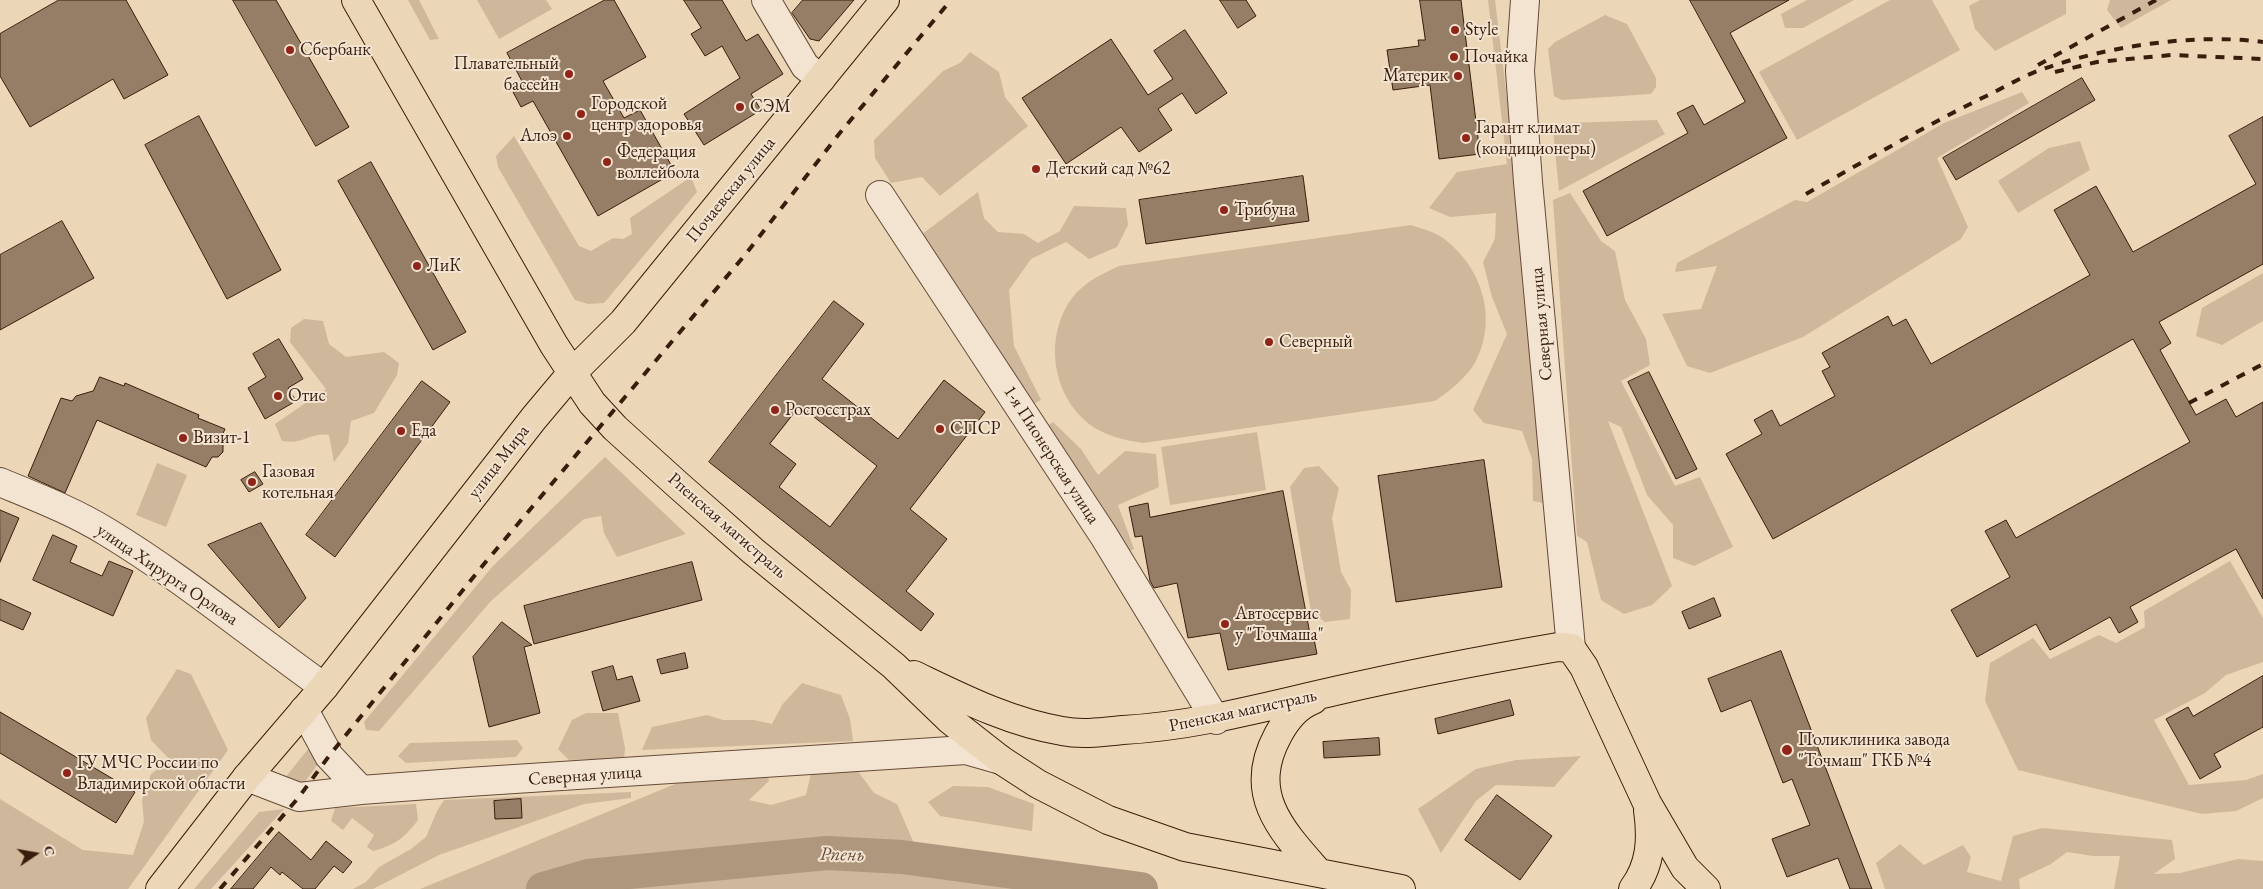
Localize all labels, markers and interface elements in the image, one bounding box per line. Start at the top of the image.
place label: Style [1465,19,1498,41]
marker: Style [1449,24,1461,36]
place label: Сбербанк [300,39,371,61]
marker: Сбербанк [284,44,296,56]
place label: Почайка [1464,46,1528,68]
marker: Почайка [1448,51,1460,63]
place label: Плавательный бассейн [454,53,559,96]
place label: Материк [1383,65,1448,87]
marker: Плавательный бассейн [563,68,575,80]
marker: Материк [1452,70,1464,82]
place label: Городской центр здоровья [591,93,702,136]
place label: СЭМ [750,96,791,118]
marker: СЭМ [734,101,746,113]
marker: Городской центр здоровья [575,108,587,120]
place label: Гарант климат (кондиционеры) [1476,117,1596,160]
place label: Алоэ [520,125,557,147]
marker: Алоэ [561,130,573,142]
marker: Гарант климат (кондиционеры) [1460,132,1472,144]
street label: Почаевская улица [682,133,780,247]
place label: Федерация воллейбола [617,141,700,183]
marker: Федерация воллейбола [601,156,613,168]
place label: Детский сад №62 [1046,158,1170,180]
marker: Детский сад №62 [1030,163,1042,175]
place label: Трибуна [1234,199,1296,221]
marker: Трибуна [1218,204,1230,216]
place label: ЛиК [427,255,461,277]
marker: ЛиК [411,260,423,272]
street label: Северная улица [1526,266,1558,382]
place label: Северный [1279,331,1353,353]
marker: Северный [1263,336,1275,348]
street label: 1-я Пионерская улица [998,382,1104,528]
place label: Отис [288,385,326,407]
marker: Отис [272,390,284,402]
place label: Росгосстрах [785,399,871,421]
marker: Росгосстрах [769,404,781,416]
place label: СПСР [950,418,1000,440]
place label: Еда [411,420,437,442]
street label: улица Мира [464,421,534,503]
marker: СПСР [934,423,946,435]
marker: Еда [395,425,407,437]
place label: Визит-1 [193,427,250,449]
marker: Визит-1 [177,432,189,444]
place label: Газовая котельная [262,461,334,504]
street label: Рпенская магистраль [663,468,791,584]
marker: Газовая котельная [246,476,258,488]
street label: улица Хирурга Орлова [92,520,242,630]
place label: Автосервис у "Точмаша" [1235,603,1324,646]
marker: Автосервис у "Точмаша" [1219,618,1231,630]
street label: Рпенская магистраль [1167,685,1319,737]
place label: Поликлиника завода "Точмаш" ГКБ №4 [1798,729,1950,772]
marker: Поликлиника завода "Точмаш" ГКБ №4 [1780,743,1794,757]
place label: ГУ МЧС России по Владимирской области [77,752,246,794]
street label: Северная улица [527,761,643,791]
marker: ГУ МЧС России по Владимирской области [61,767,73,779]
north arrow [10,829,60,879]
water label: Рпень [819,843,865,867]
text: С [40,844,60,858]

